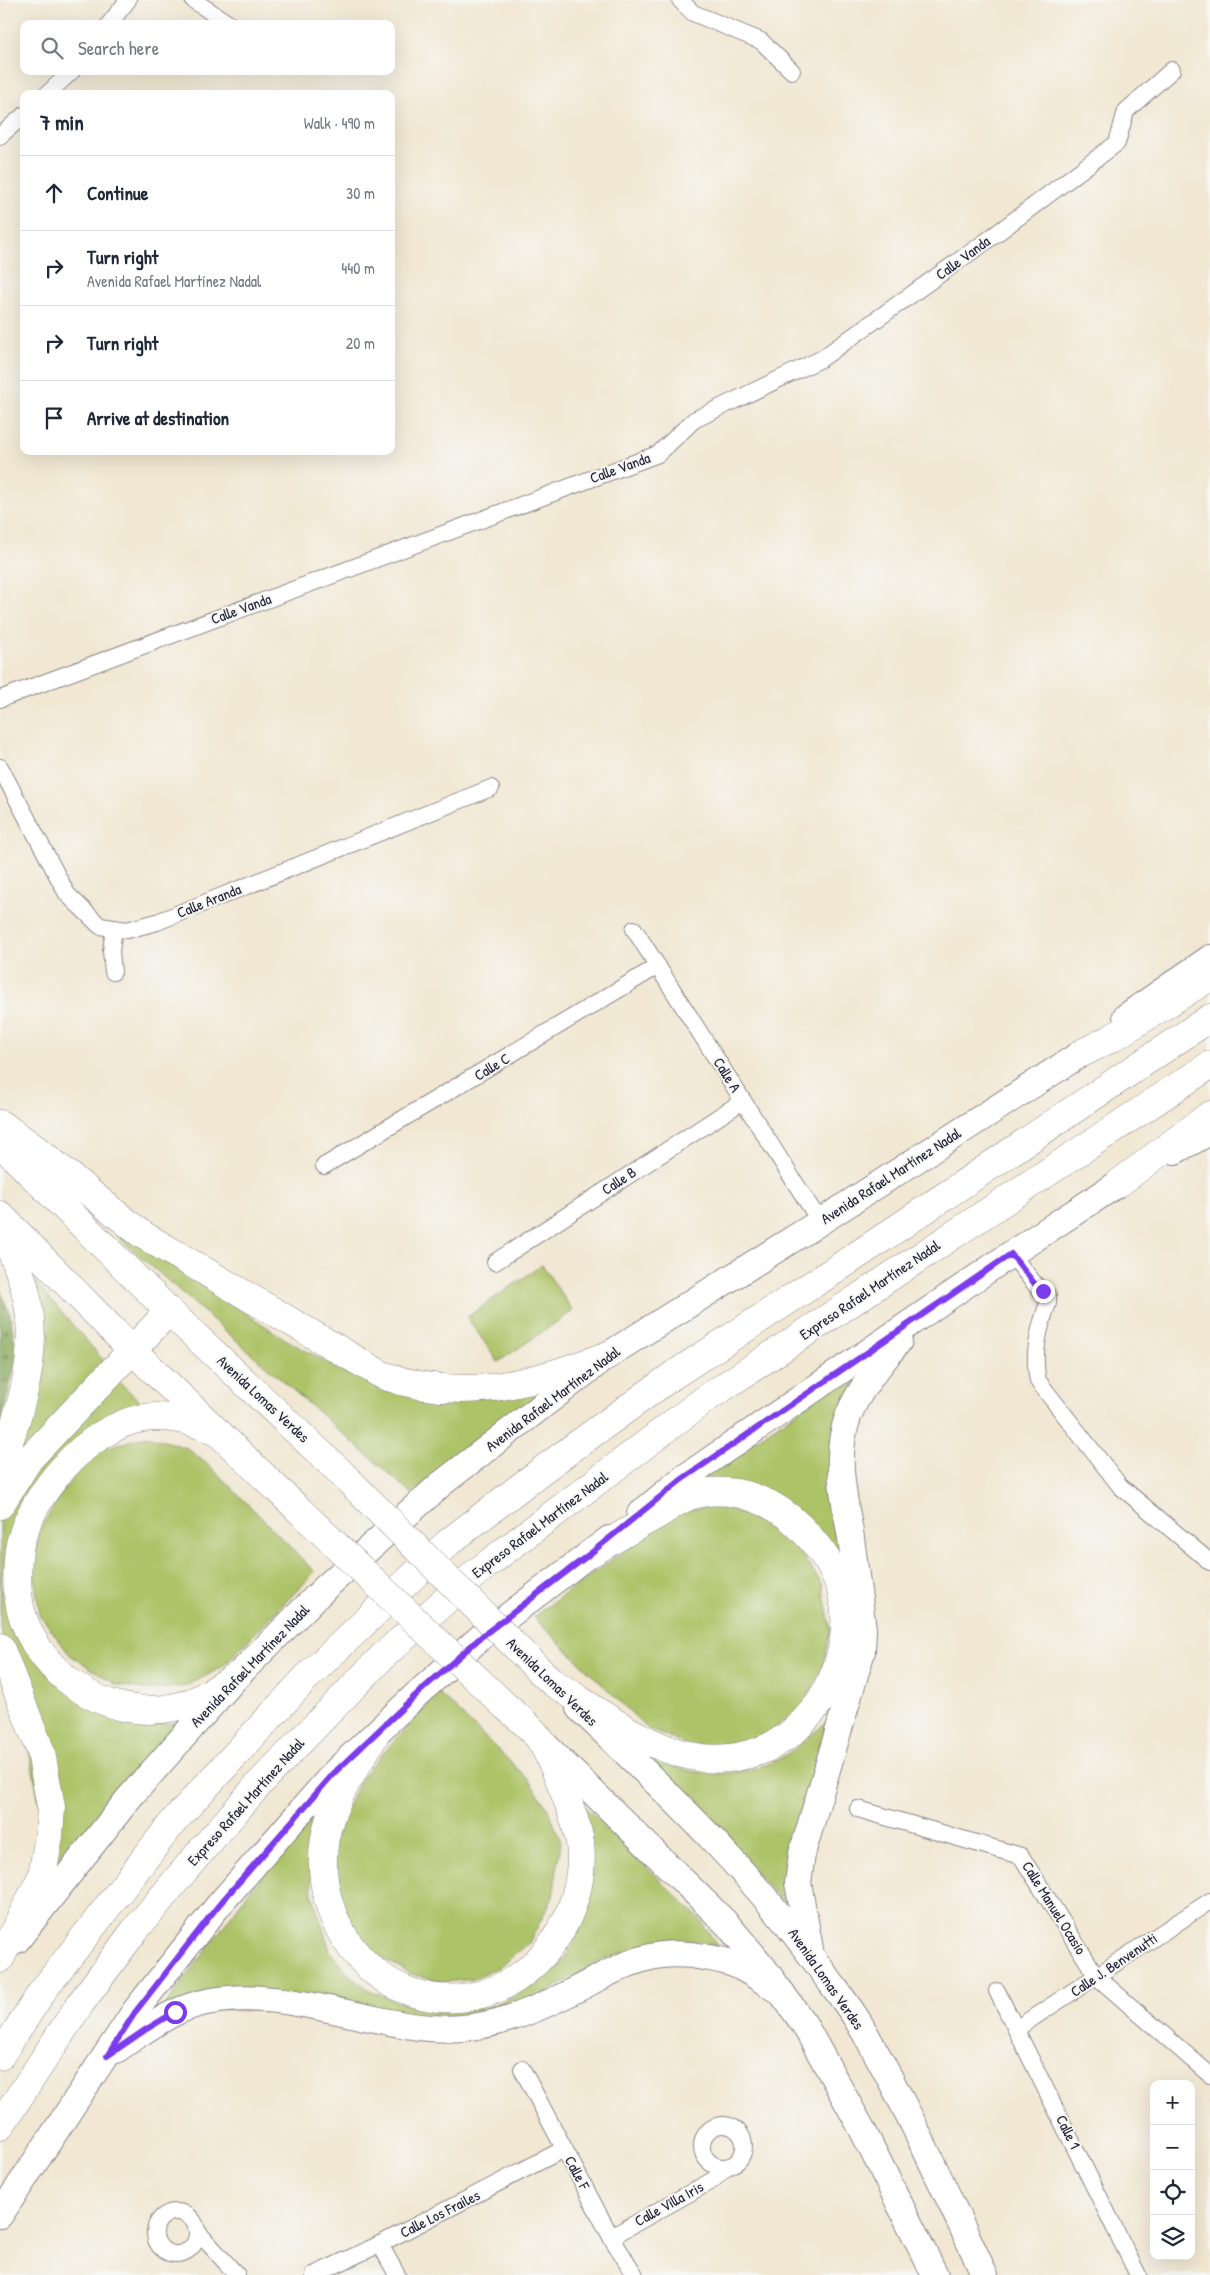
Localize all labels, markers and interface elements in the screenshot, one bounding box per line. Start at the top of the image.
search box [20,20,395,75]
icon: search [38,34,66,62]
text: Search here [78,35,159,61]
text: 7 min [40,108,84,137]
text: Walk · 490 m [304,112,375,134]
icon: ahead [40,179,68,207]
text: Continue [87,180,148,206]
text: 30 m [346,182,375,204]
street label: Calle Vanda [931,231,994,285]
text: Turn right [87,244,158,270]
icon: right [40,254,68,282]
text: 440 m [341,257,375,279]
text: Avenida Rafael Martínez Nadal [87,270,261,292]
icon: right [40,329,68,357]
text: Turn right [87,330,158,356]
text: 20 m [346,332,375,354]
icon: arrive [40,404,68,432]
text: Arrive at destination [87,405,229,431]
street label: Calle Vanda [587,447,653,488]
street label: Calle Vanda [208,588,274,629]
street label: Calle Aranda [174,878,244,923]
street label: Calle C [470,1048,514,1085]
street label: Calle A [709,1053,747,1097]
street label: Avenida Rafael Martínez Nadal [817,1122,965,1229]
street label: Calle B [597,1162,640,1200]
street label: Expreso Rafael Martínez Nadal [795,1235,944,1345]
route end [1032,1280,1055,1303]
street label: Avenida Rafael Martínez Nadal [481,1341,624,1456]
street label: Avenida Lomas Verdes [213,1350,314,1447]
street label: Expreso Rafael Martínez Nadal [467,1466,612,1583]
street label: Avenida Rafael Martínez Nadal [185,1600,314,1732]
street label: Avenida Lomas Verdes [502,1633,603,1731]
street label: Expreso Rafael Martínez Nadal [182,1733,309,1870]
street label: Calle Manuel Ocasio [1017,1857,1091,1958]
street label: Avenida Lomas Verdes [784,1924,869,2034]
street label: Calle J. Benvenutti [1066,1928,1161,2002]
route start [164,2001,187,2024]
map controls [1150,2080,1195,2260]
button: + [1150,2080,1195,2125]
street label: Calle 1 [1051,2111,1086,2152]
button: − [1150,2125,1195,2170]
street label: Calle F [560,2152,595,2194]
button: locate [1150,2170,1195,2215]
street label: Calle Villa Iris [630,2176,707,2231]
street label: Calle Los Frailes [396,2184,484,2243]
button: layers [1150,2215,1195,2260]

